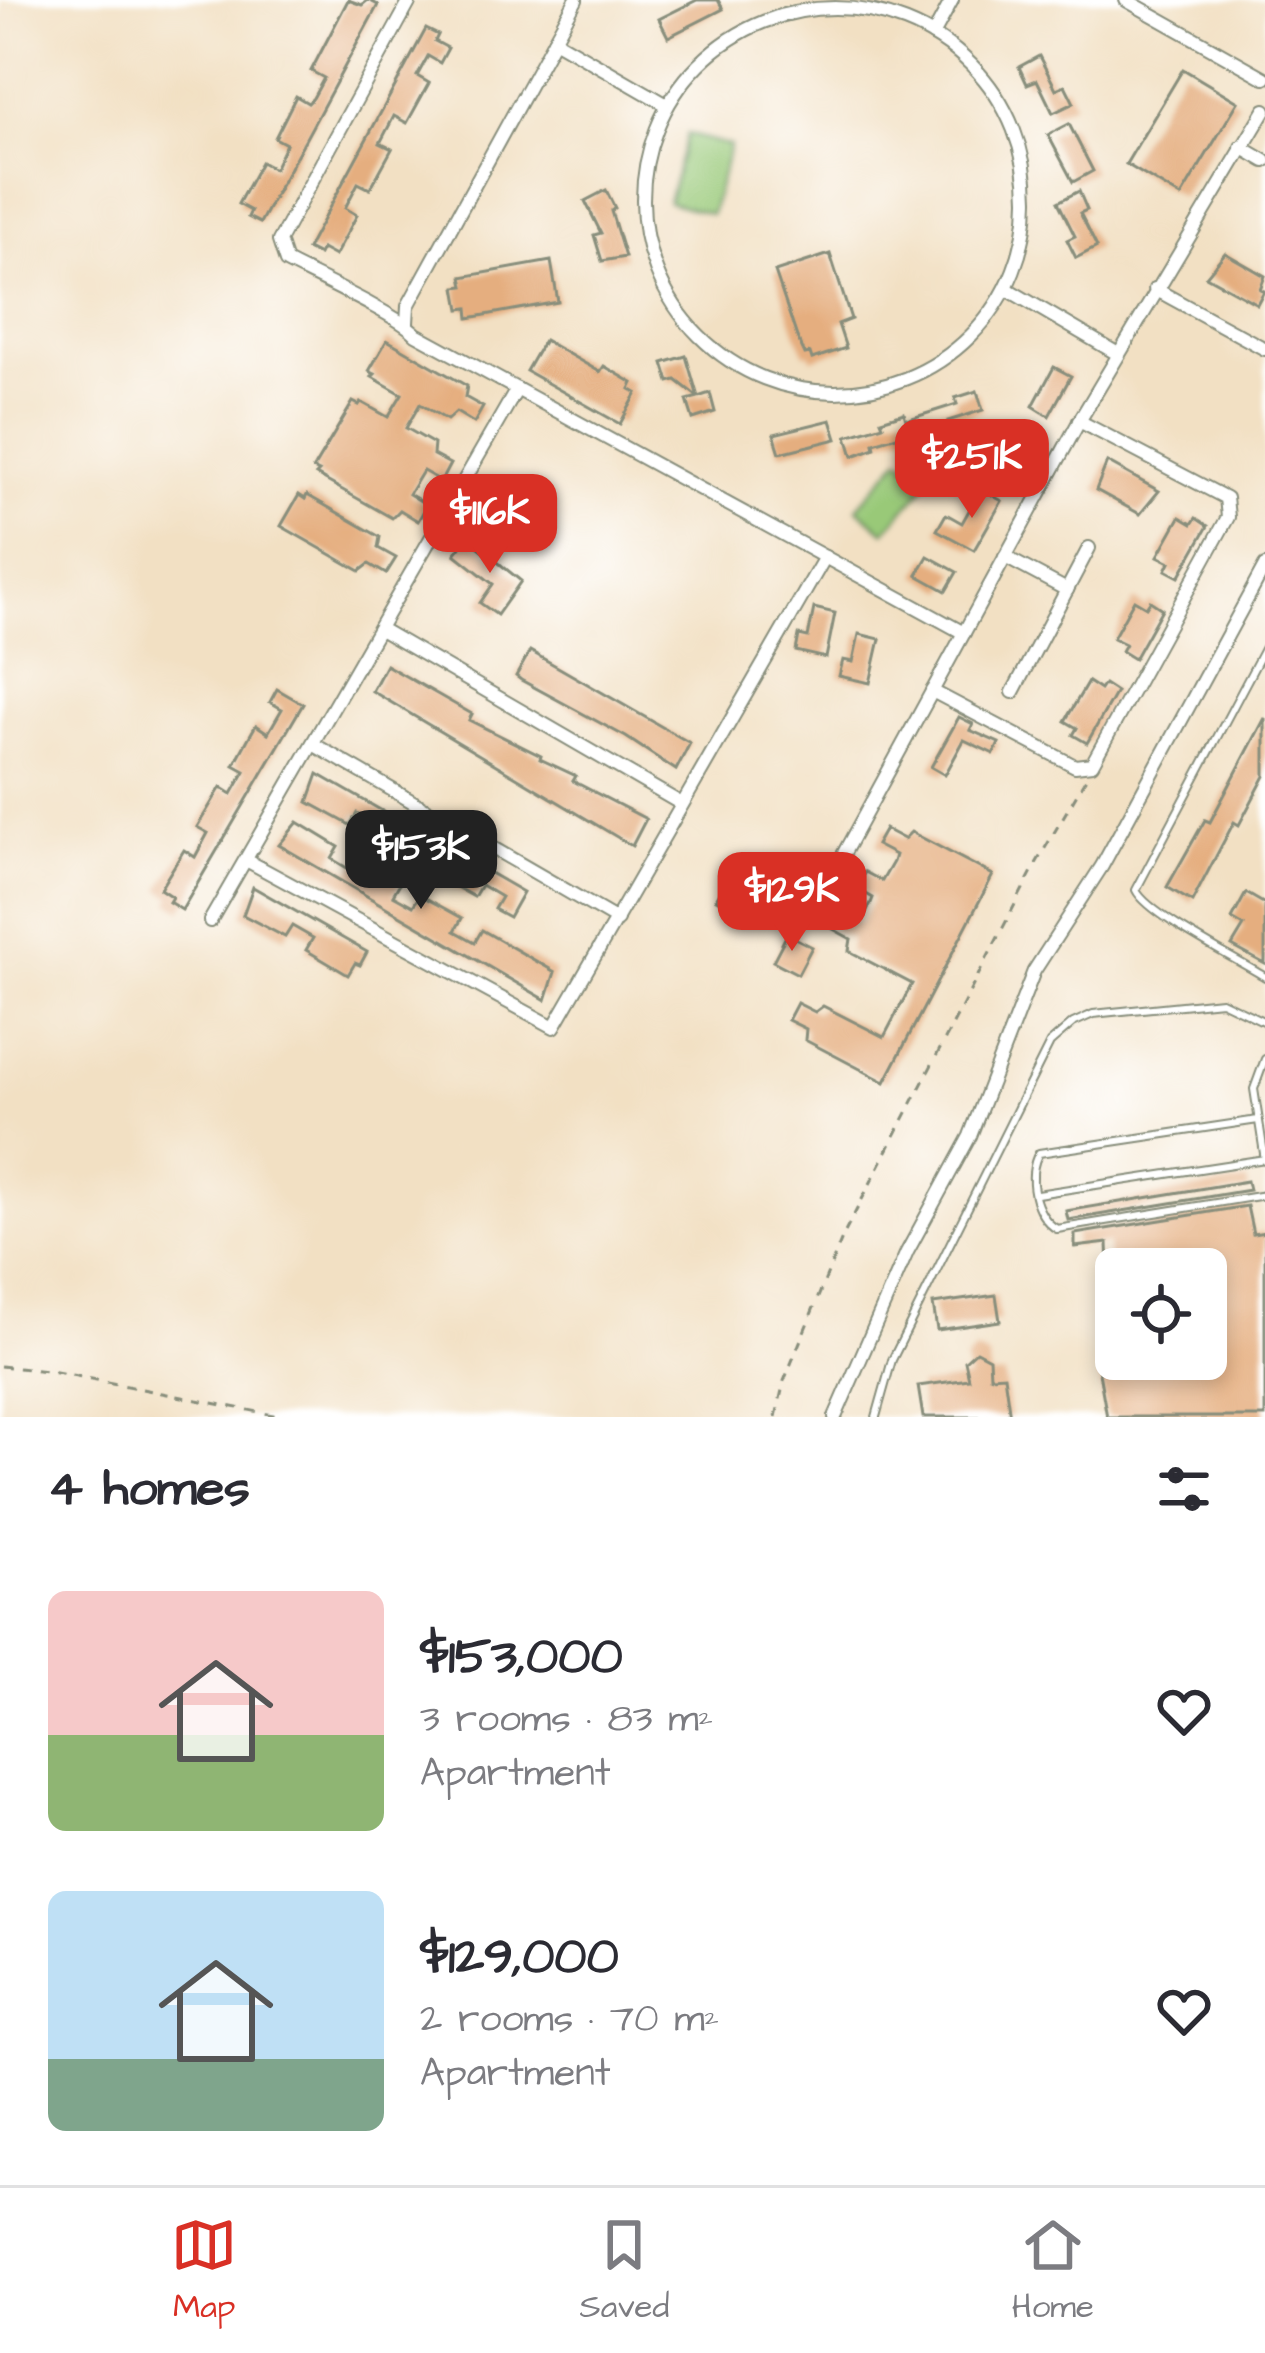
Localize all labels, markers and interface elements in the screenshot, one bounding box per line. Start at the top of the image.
pin: $251K [888,419,1056,521]
text: $251K [922,431,1022,485]
pin: $116K [406,474,574,576]
text: $116K [450,486,530,540]
pin: $153K [337,810,505,912]
text: $153K [372,822,470,876]
pin: $129K [708,852,876,954]
text: $129K [745,864,839,918]
map controls [1095,1248,1227,1380]
button: locate [1095,1248,1227,1380]
text: 4 homes [48,1454,250,1525]
icon: filters [1151,1456,1217,1522]
text: $153,000 [420,1622,623,1693]
icon: home [144,1639,288,1783]
icon: heart [1151,1678,1217,1744]
text: 3 rooms · 83 m² [420,1693,713,1747]
text: Apartment [420,1747,611,1801]
text: $129,000 [420,1922,619,1993]
icon: home [144,1939,288,2083]
icon: heart [1151,1978,1217,2044]
text: 2 rooms · 70 m² [420,1993,719,2047]
text: Apartment [420,2047,611,2101]
tab: Map [171,2212,237,2330]
tab: Saved [579,2212,669,2330]
tab: Home [1012,2212,1094,2330]

